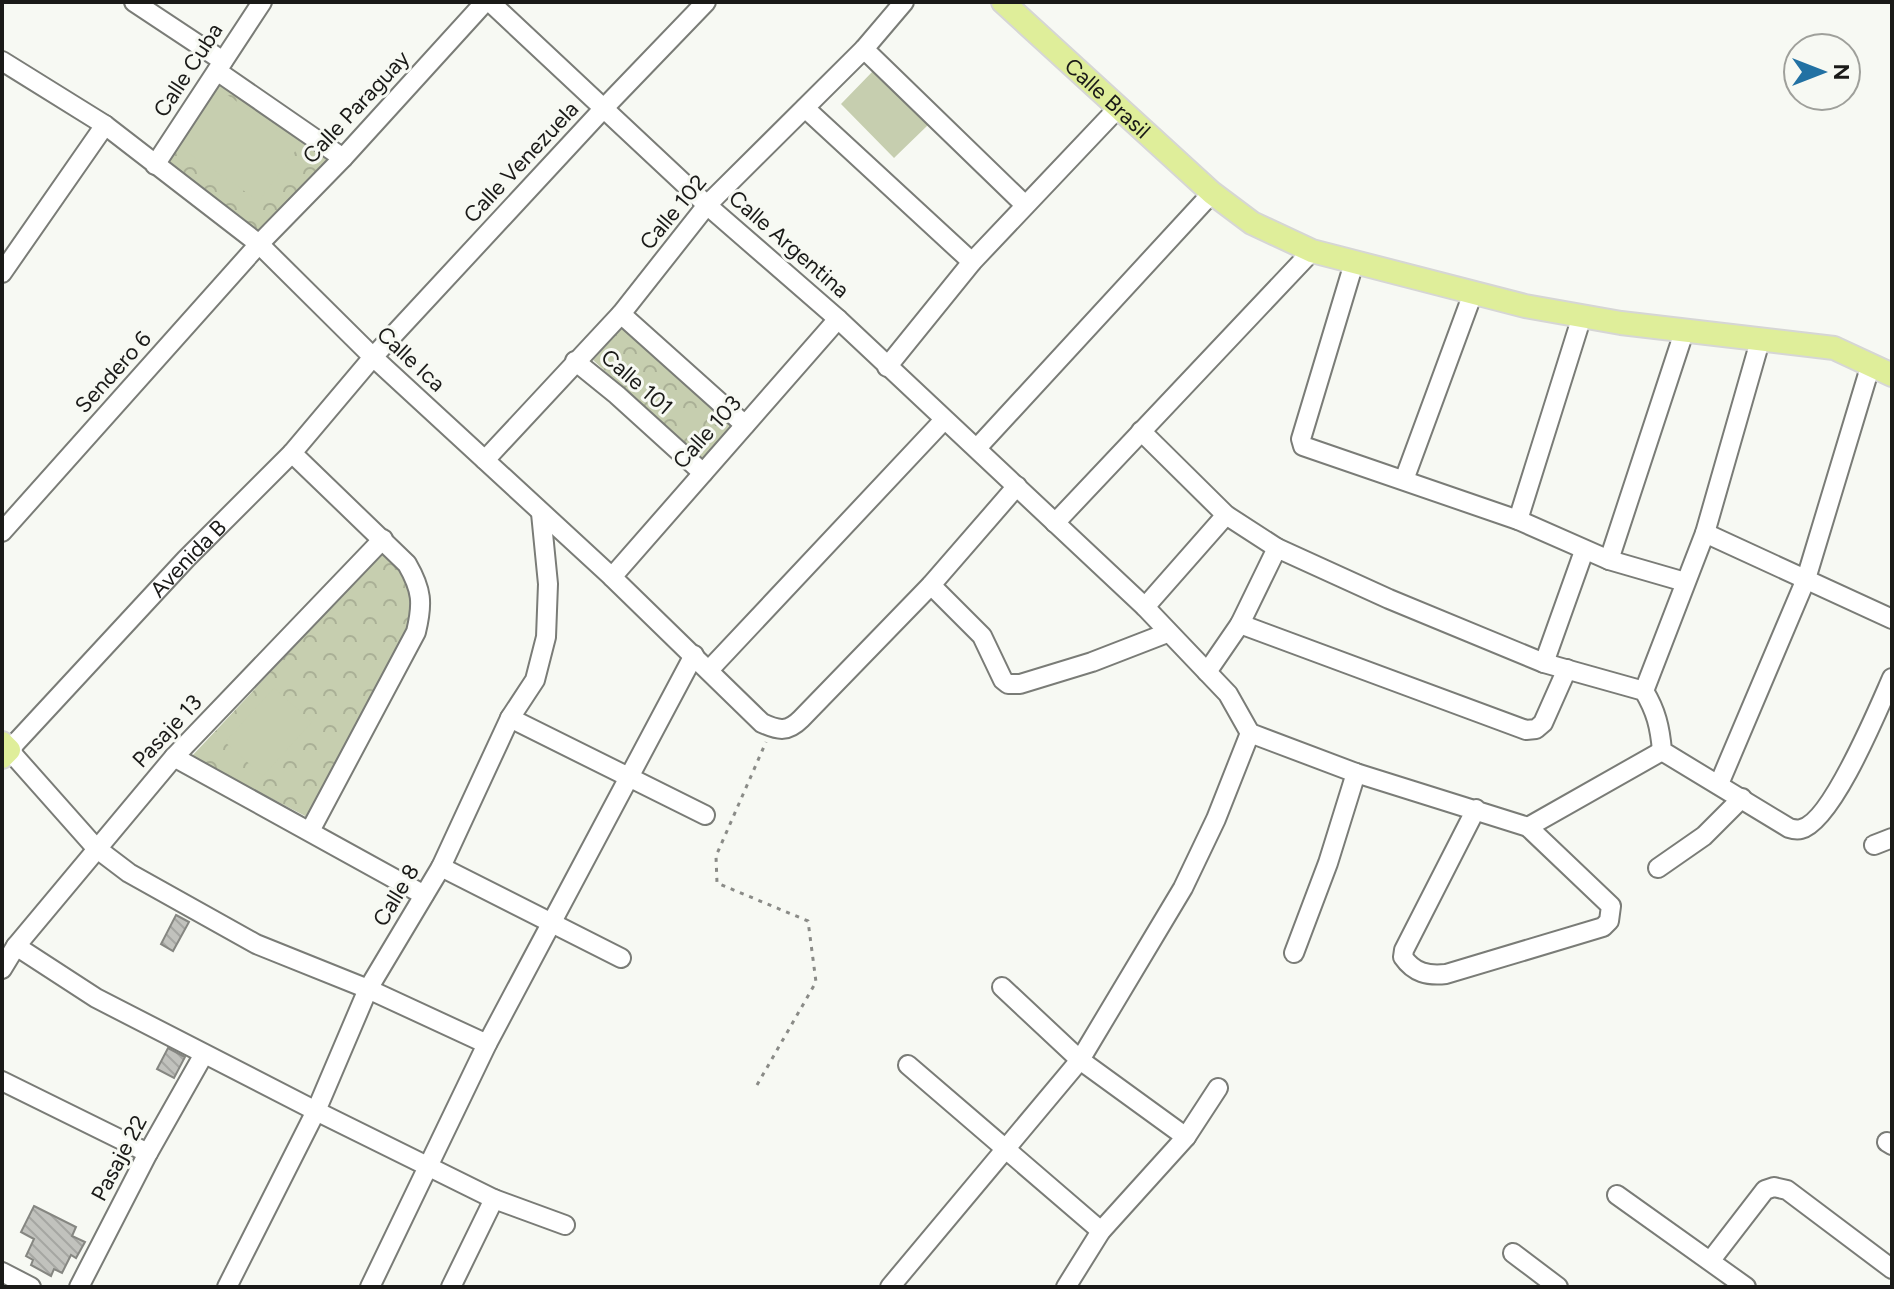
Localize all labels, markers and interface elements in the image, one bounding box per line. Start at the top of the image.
street label: Calle Cuba [148,18,228,122]
north arrow [1782,32,1862,112]
street label: Calle Paraguay [297,45,415,169]
street label: Calle Brasil [1059,52,1156,144]
text: N [1828,63,1855,81]
street label: Calle Venezuela [458,96,584,228]
street label: Calle 102 [634,169,712,255]
street label: Calle Argentina [723,184,855,304]
street label: Calle Ica [371,321,451,397]
street label: Sendero 6 [69,326,157,418]
street label: Calle 101 [596,343,678,421]
street label: Calle 103 [667,390,747,474]
street label: Avenida B [144,513,232,603]
street label: Pasaje 13 [127,689,207,773]
street label: Calle 8 [367,859,425,931]
street label: Pasaje 22 [85,1111,153,1205]

